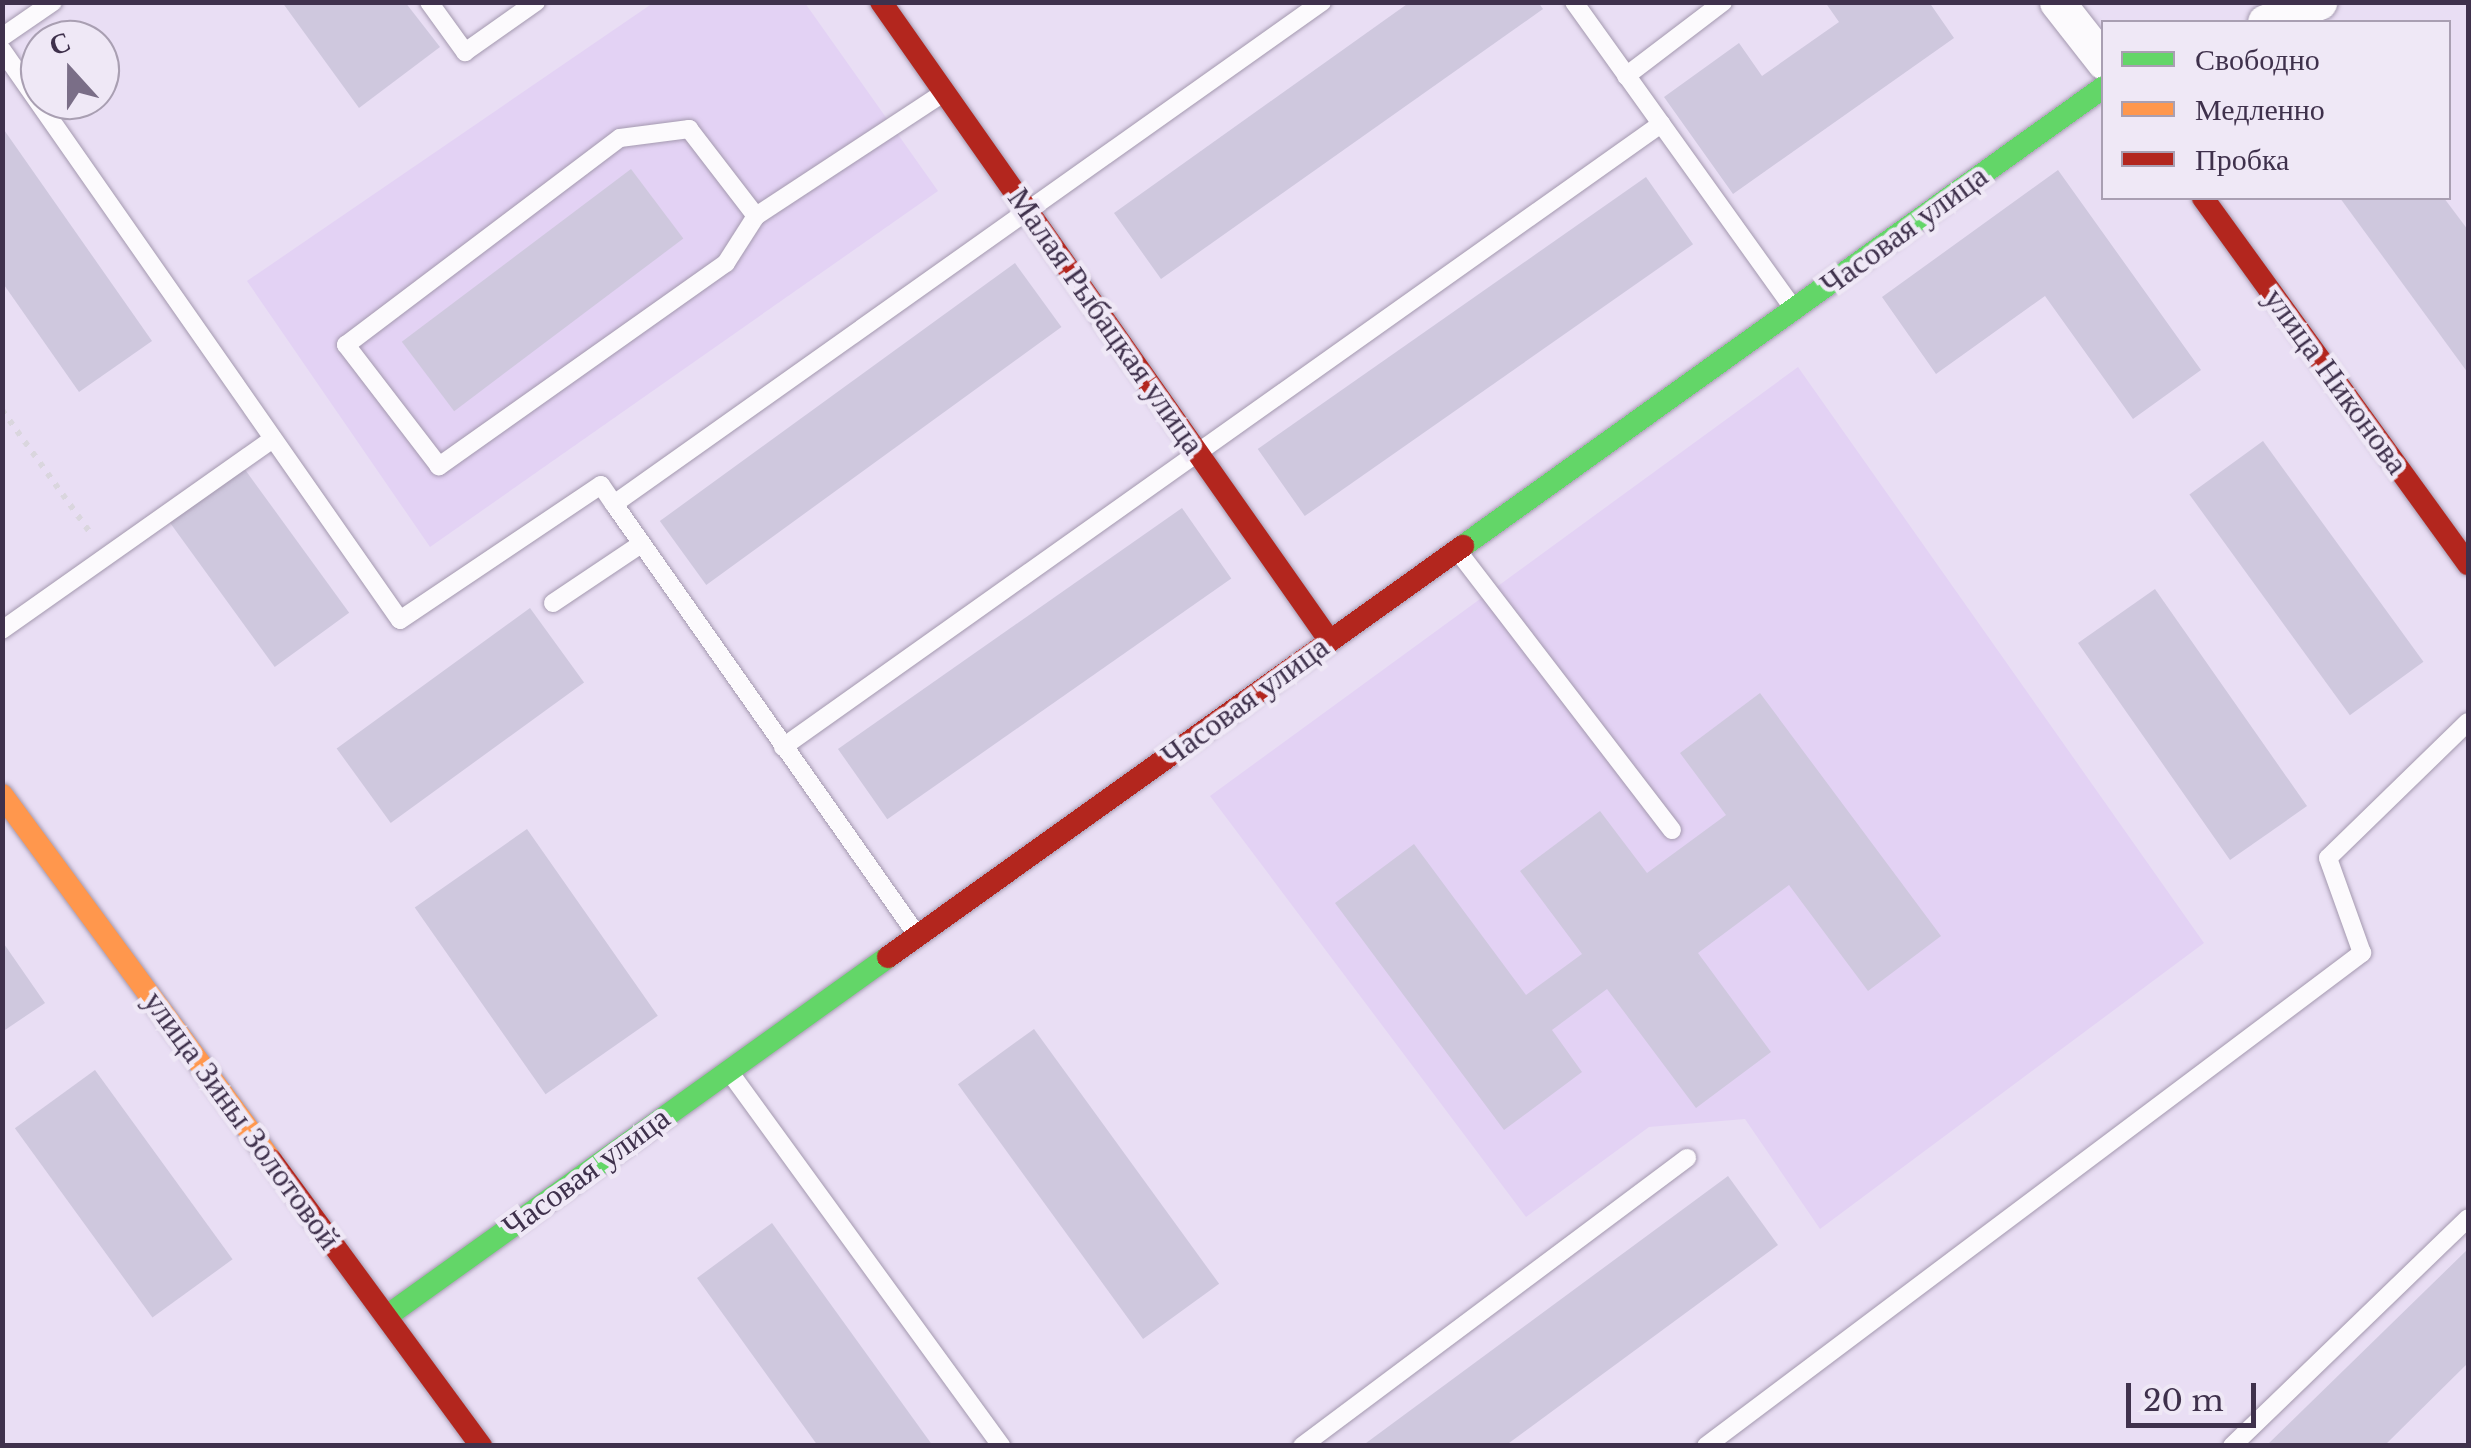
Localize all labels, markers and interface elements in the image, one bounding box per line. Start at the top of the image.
north arrow [20,20,120,120]
legend [2101,20,2451,200]
text: С [44,23,75,63]
text: Свободно [2195,41,2320,78]
text: Медленно [2195,91,2325,128]
text: Пробка [2195,141,2289,178]
street label: Часовая улица [1813,157,1995,303]
street label: Малая Рыбацкая улица [1000,181,1212,461]
street label: улица Никонова [2256,281,2416,481]
street label: Часовая улица [1154,628,1336,774]
street label: улица Зины Золотовой [135,983,349,1257]
street label: Часовая улица [495,1099,677,1245]
scale bar [2131,1363,2261,1425]
text: 20 m [2143,1382,2224,1419]

